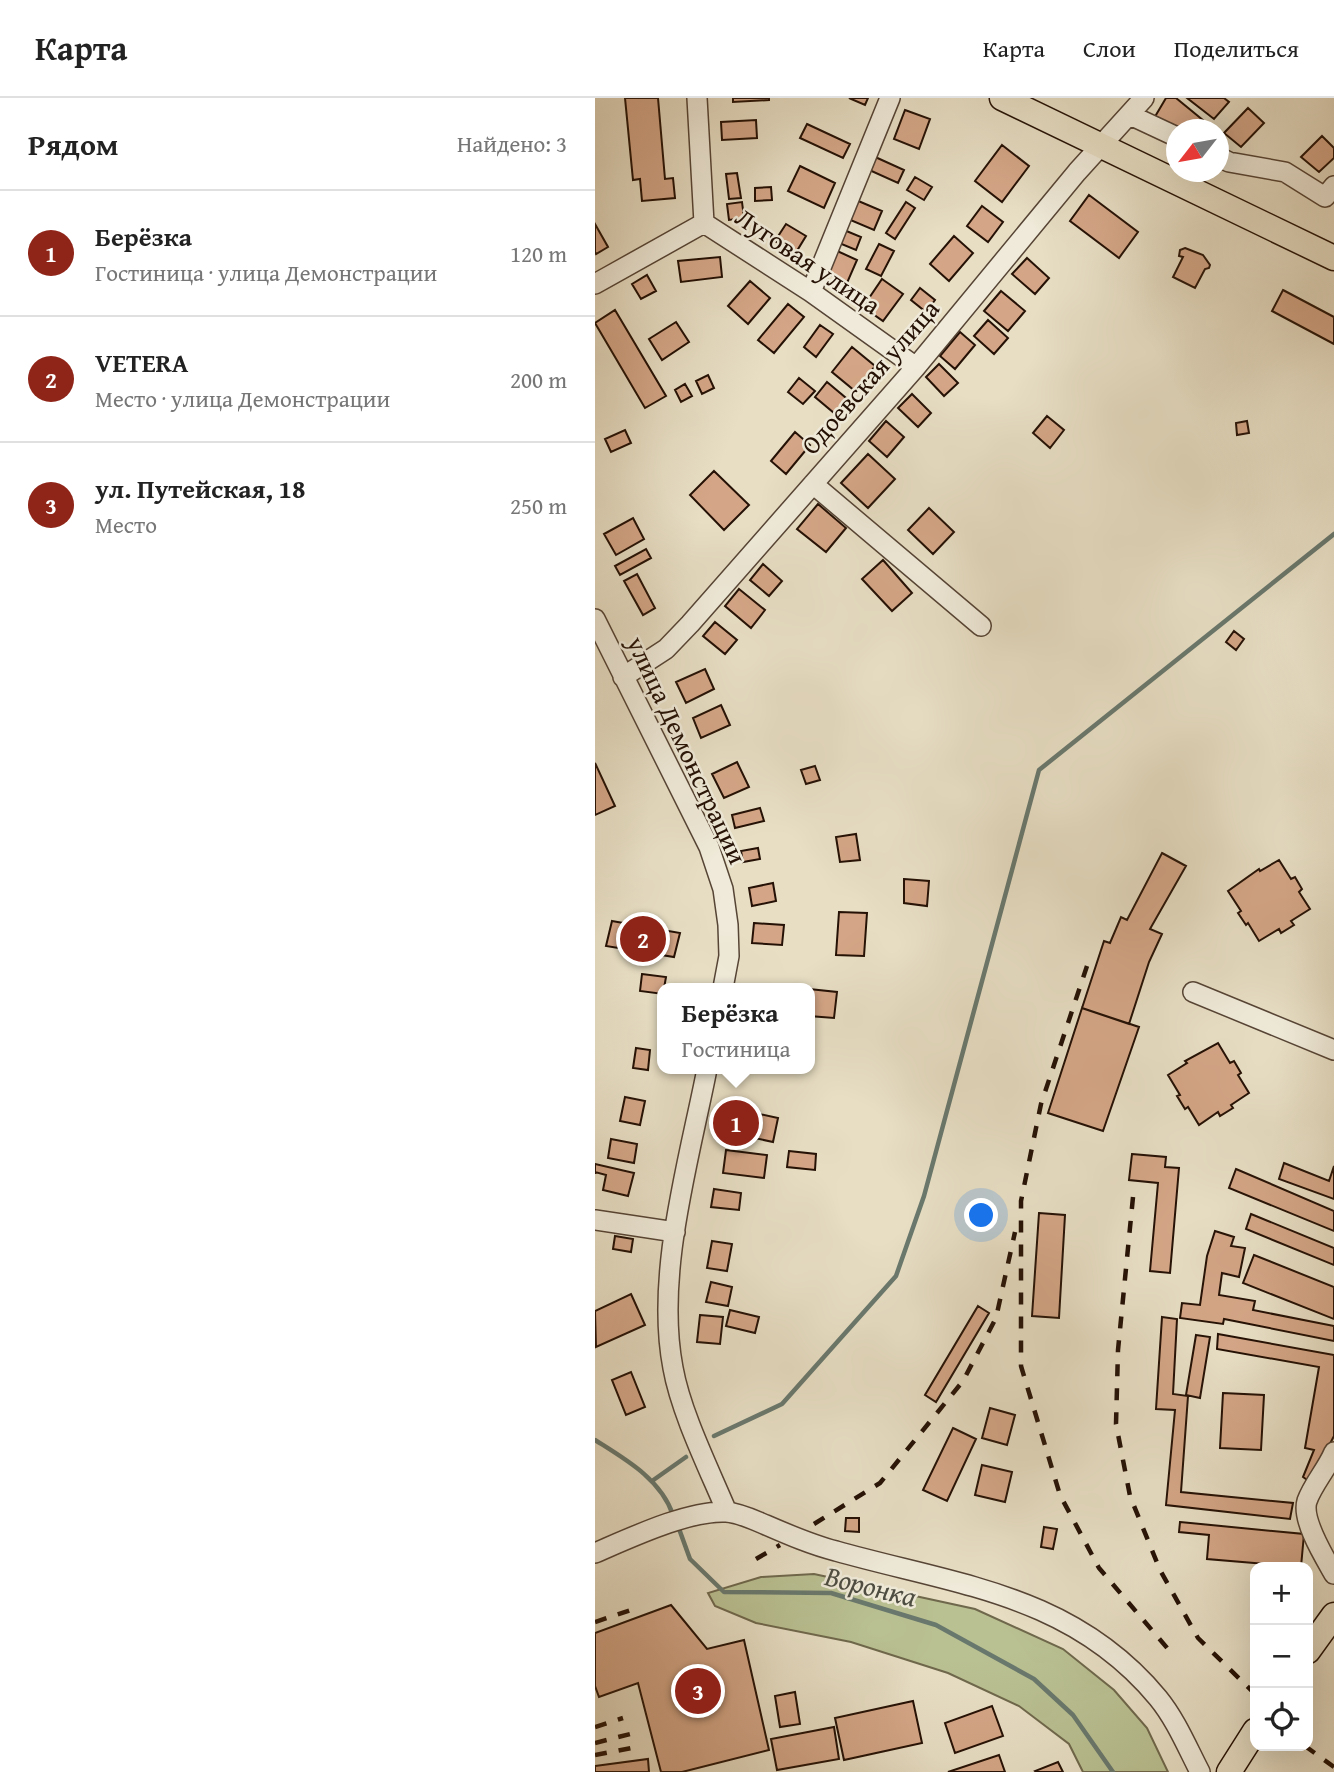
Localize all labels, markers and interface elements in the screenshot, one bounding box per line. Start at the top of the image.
text: Карта [35,24,127,72]
text: Карта [983,31,1045,66]
text: Слои [1083,31,1136,66]
text: Поделиться [1174,31,1299,66]
north arrow [1166,119,1229,182]
text: Рядом [28,122,119,166]
text: Найдено: 3 [457,127,567,160]
street label: Луговая улица [728,197,889,324]
text: Берёзка [95,217,192,256]
text: 1 [45,237,57,270]
text: 120 m [510,237,567,270]
text: Гостиница · улица Демонстрации [95,256,437,289]
street label: Одоевская улица [791,290,949,463]
text: VETERA [95,343,188,382]
text: 2 [45,363,57,396]
text: 200 m [510,363,567,396]
text: Место · улица Демонстрации [95,382,390,415]
text: ул. Путейская, 18 [95,469,305,508]
text: 3 [45,489,57,522]
text: 250 m [510,489,567,522]
text: Место [95,508,157,541]
street label: улица Демонстрации [617,628,758,870]
pin: 2 [620,913,666,965]
popup [657,983,815,1074]
text: Берёзка [682,993,779,1032]
text: Гостиница [682,1032,790,1065]
pin: 1 [713,1097,759,1149]
your location [964,1198,998,1232]
water label: Воронка [820,1554,921,1617]
map controls [1250,1562,1313,1751]
button: + [1250,1562,1313,1625]
button: − [1250,1625,1313,1688]
pin: 3 [675,1665,721,1717]
button: locate [1250,1688,1313,1751]

